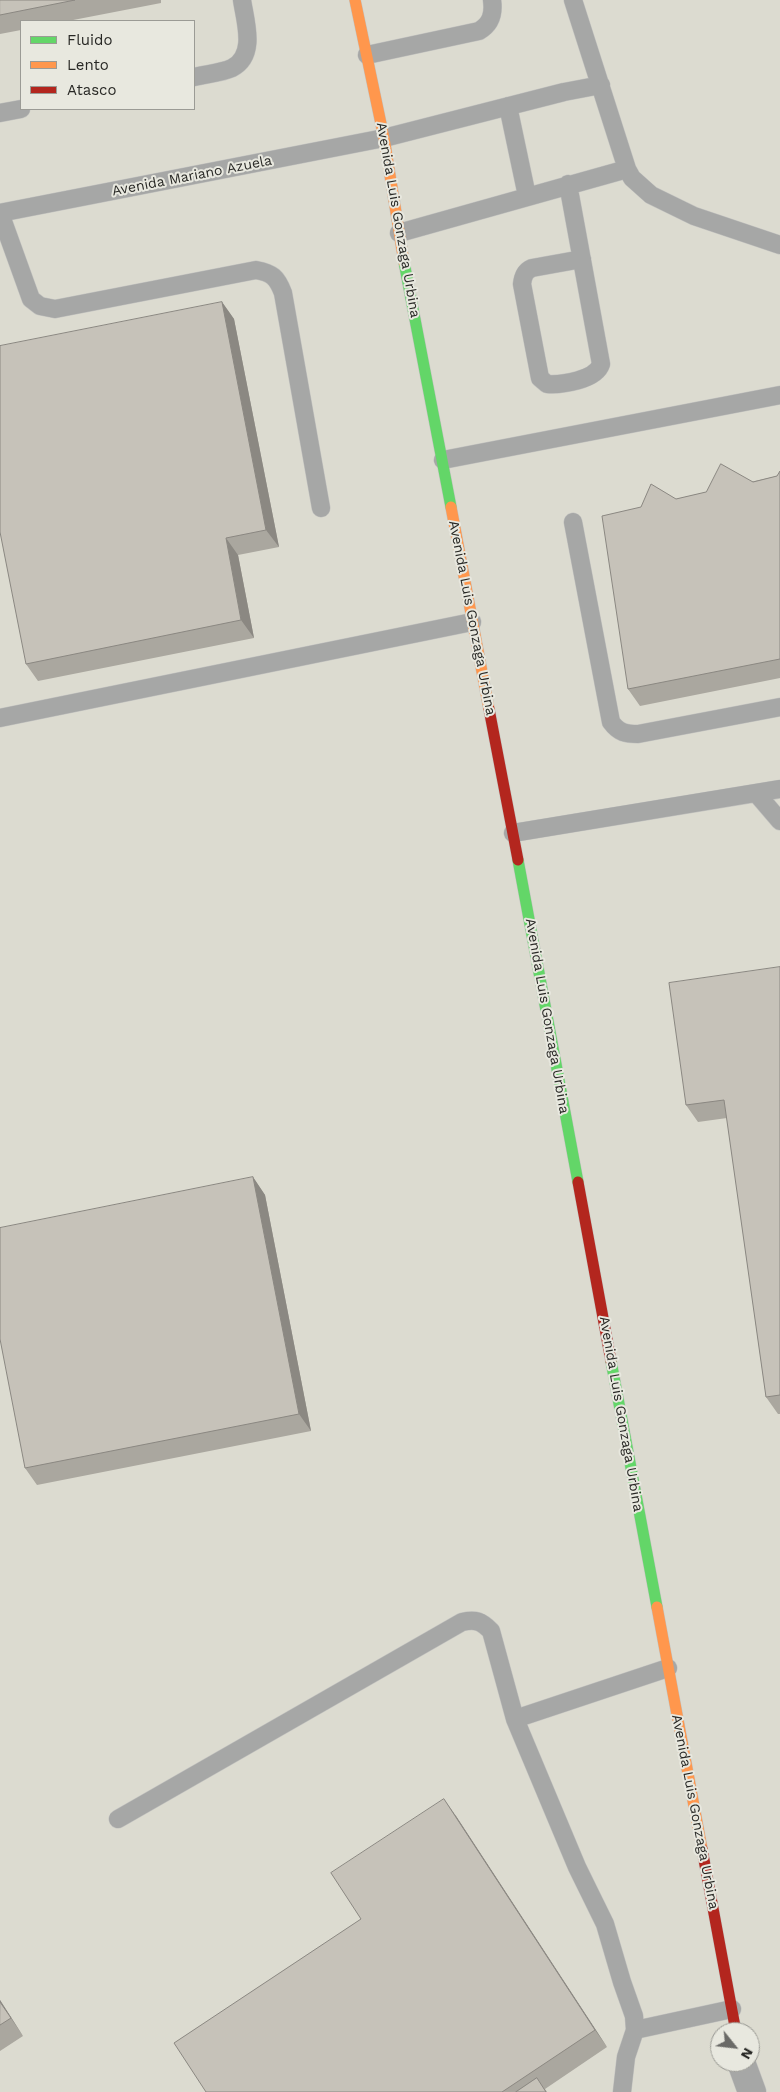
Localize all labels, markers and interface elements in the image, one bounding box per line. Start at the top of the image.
legend [20,20,195,110]
text: Fluido [67,31,112,49]
text: Lento [67,56,109,74]
text: Atasco [67,81,116,99]
street label: Avenida Luis Gonzaga Urbina [373,121,423,319]
street label: Avenida Mariano Azuela [111,152,273,200]
street label: Avenida Luis Gonzaga Urbina [445,519,499,717]
street label: Avenida Luis Gonzaga Urbina [522,917,572,1115]
street label: Avenida Luis Gonzaga Urbina [596,1315,646,1513]
street label: Avenida Luis Gonzaga Urbina [668,1713,722,1911]
north arrow [710,2022,760,2072]
text: N [738,2045,757,2062]

